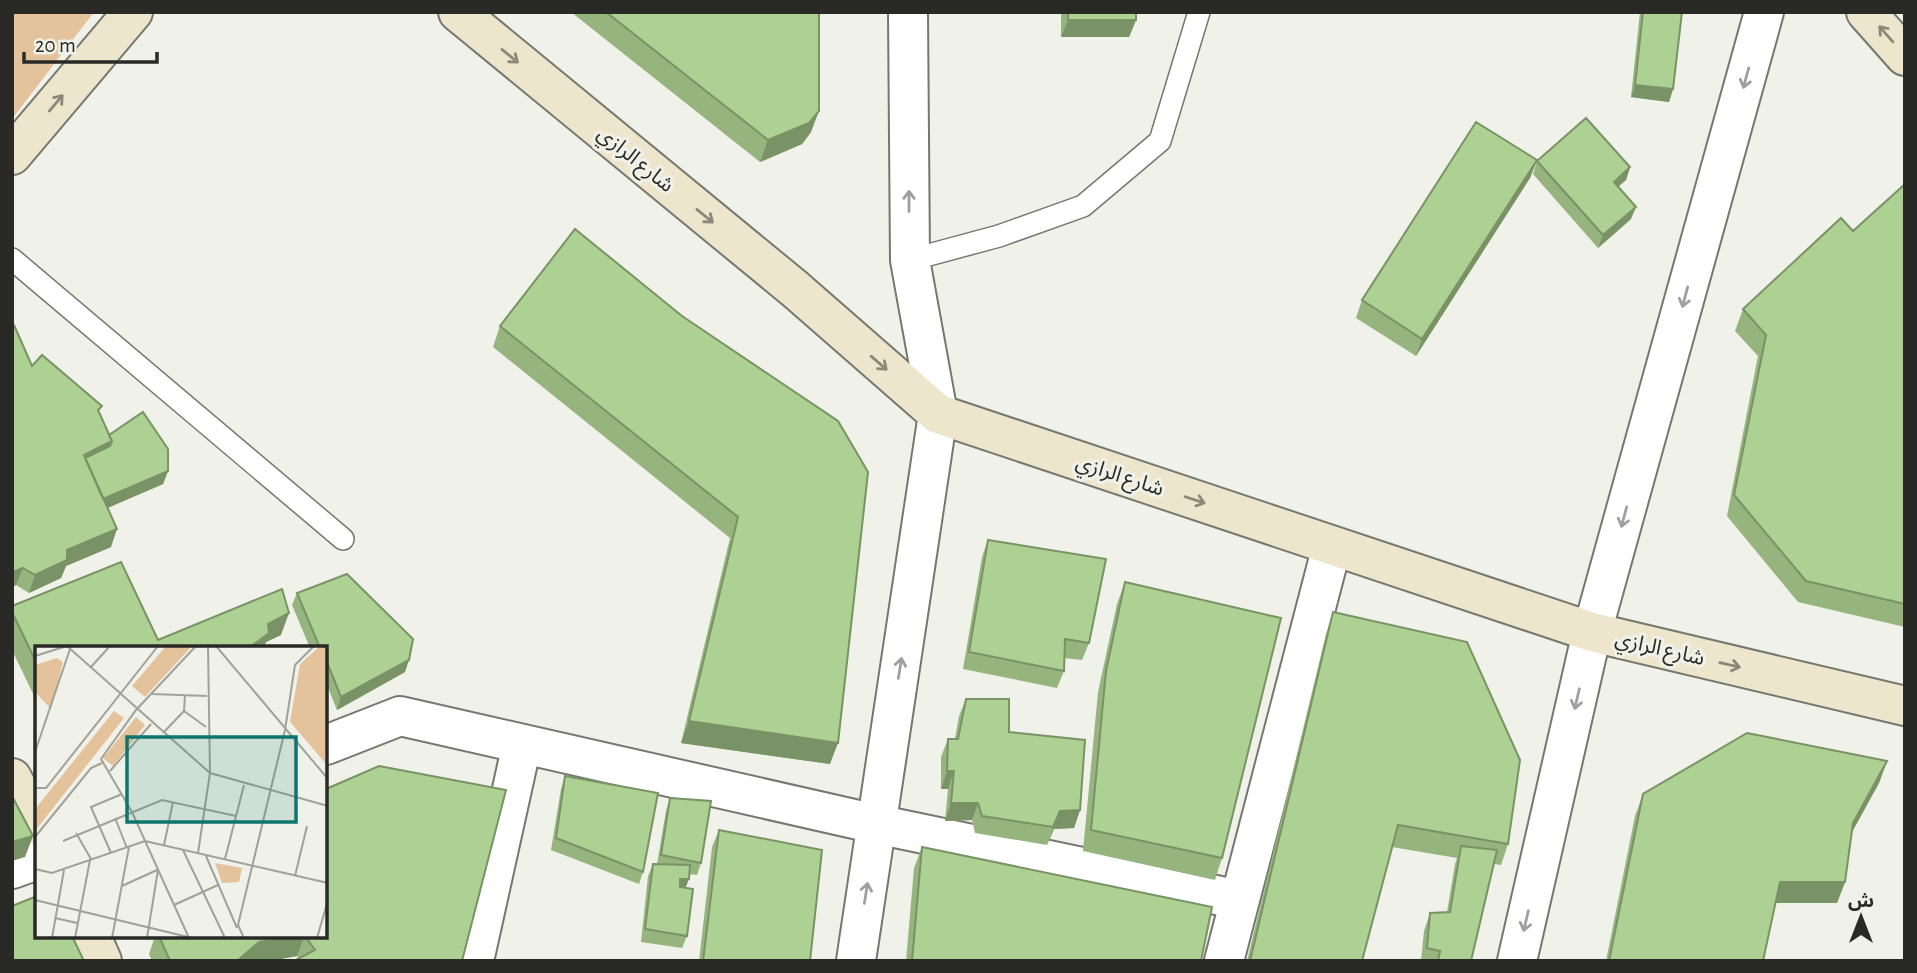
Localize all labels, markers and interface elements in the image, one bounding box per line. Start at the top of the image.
scale bar [24,21,158,65]
one-way arrow [1878,25,1894,43]
text: 20 m [35,35,76,56]
one-way arrow [501,48,519,63]
one-way arrow [1738,67,1751,89]
one-way arrow [48,94,64,112]
street label: شارع الرازي [591,122,678,200]
one-way arrow [902,190,916,213]
one-way arrow [696,208,714,223]
one-way arrow [1678,286,1691,308]
one-way arrow [870,355,888,371]
street label: شارع الرازي [1072,451,1167,504]
one-way arrow [1184,495,1206,507]
one-way arrow [1617,505,1630,527]
street label: شارع الرازي [1612,628,1707,674]
inset map [35,646,327,938]
one-way arrow [894,657,907,680]
one-way arrow [1718,659,1741,672]
one-way arrow [1570,687,1583,710]
one-way arrow [860,882,873,905]
north arrow [1826,882,1896,952]
text: ش [1848,892,1874,911]
one-way arrow [1519,909,1532,932]

